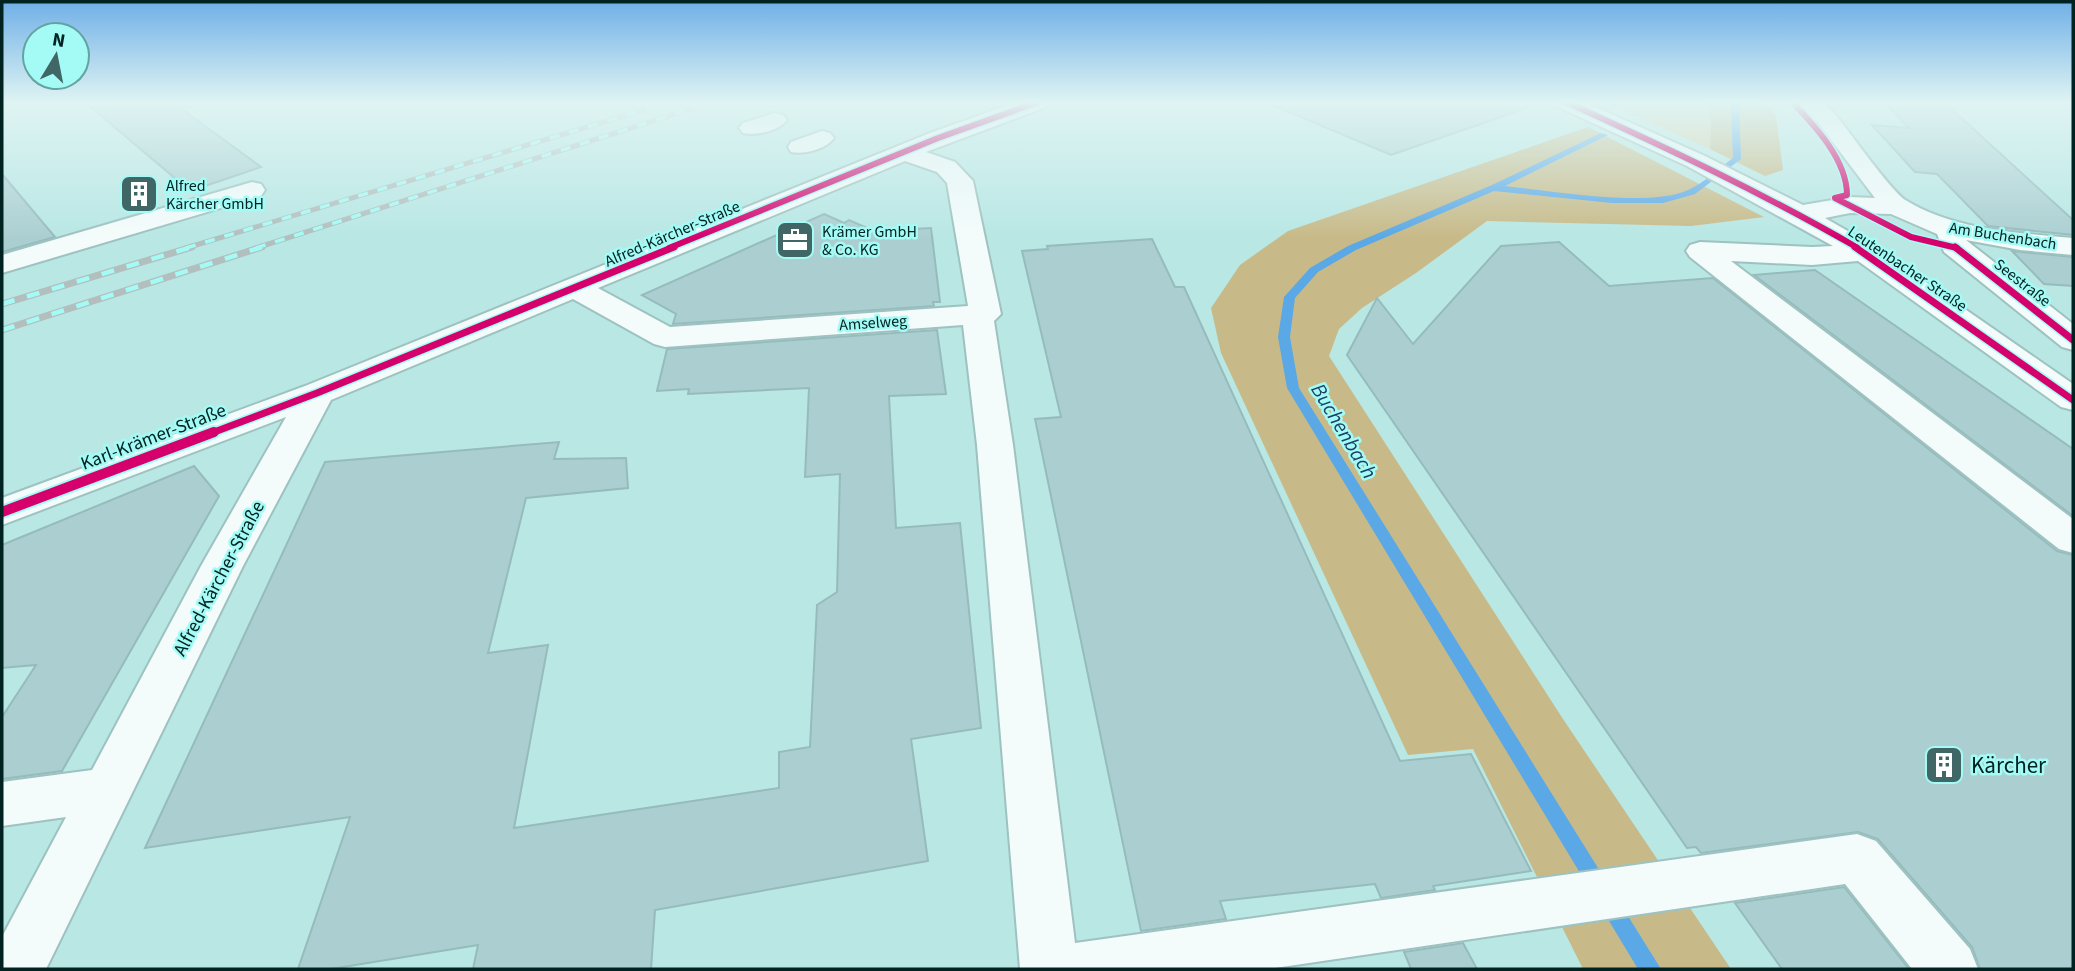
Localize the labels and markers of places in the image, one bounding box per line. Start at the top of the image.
building icon: Alfred Kärcher GmbH [118,173,160,215]
place label: Alfred Kärcher GmbH [166,175,264,215]
office icon: Krämer GmbH & Co. KG [774,219,816,261]
place label: Krämer GmbH & Co. KG [822,221,917,261]
building icon: Kärcher [1923,744,1965,786]
place label: Kärcher [1971,749,2047,782]

